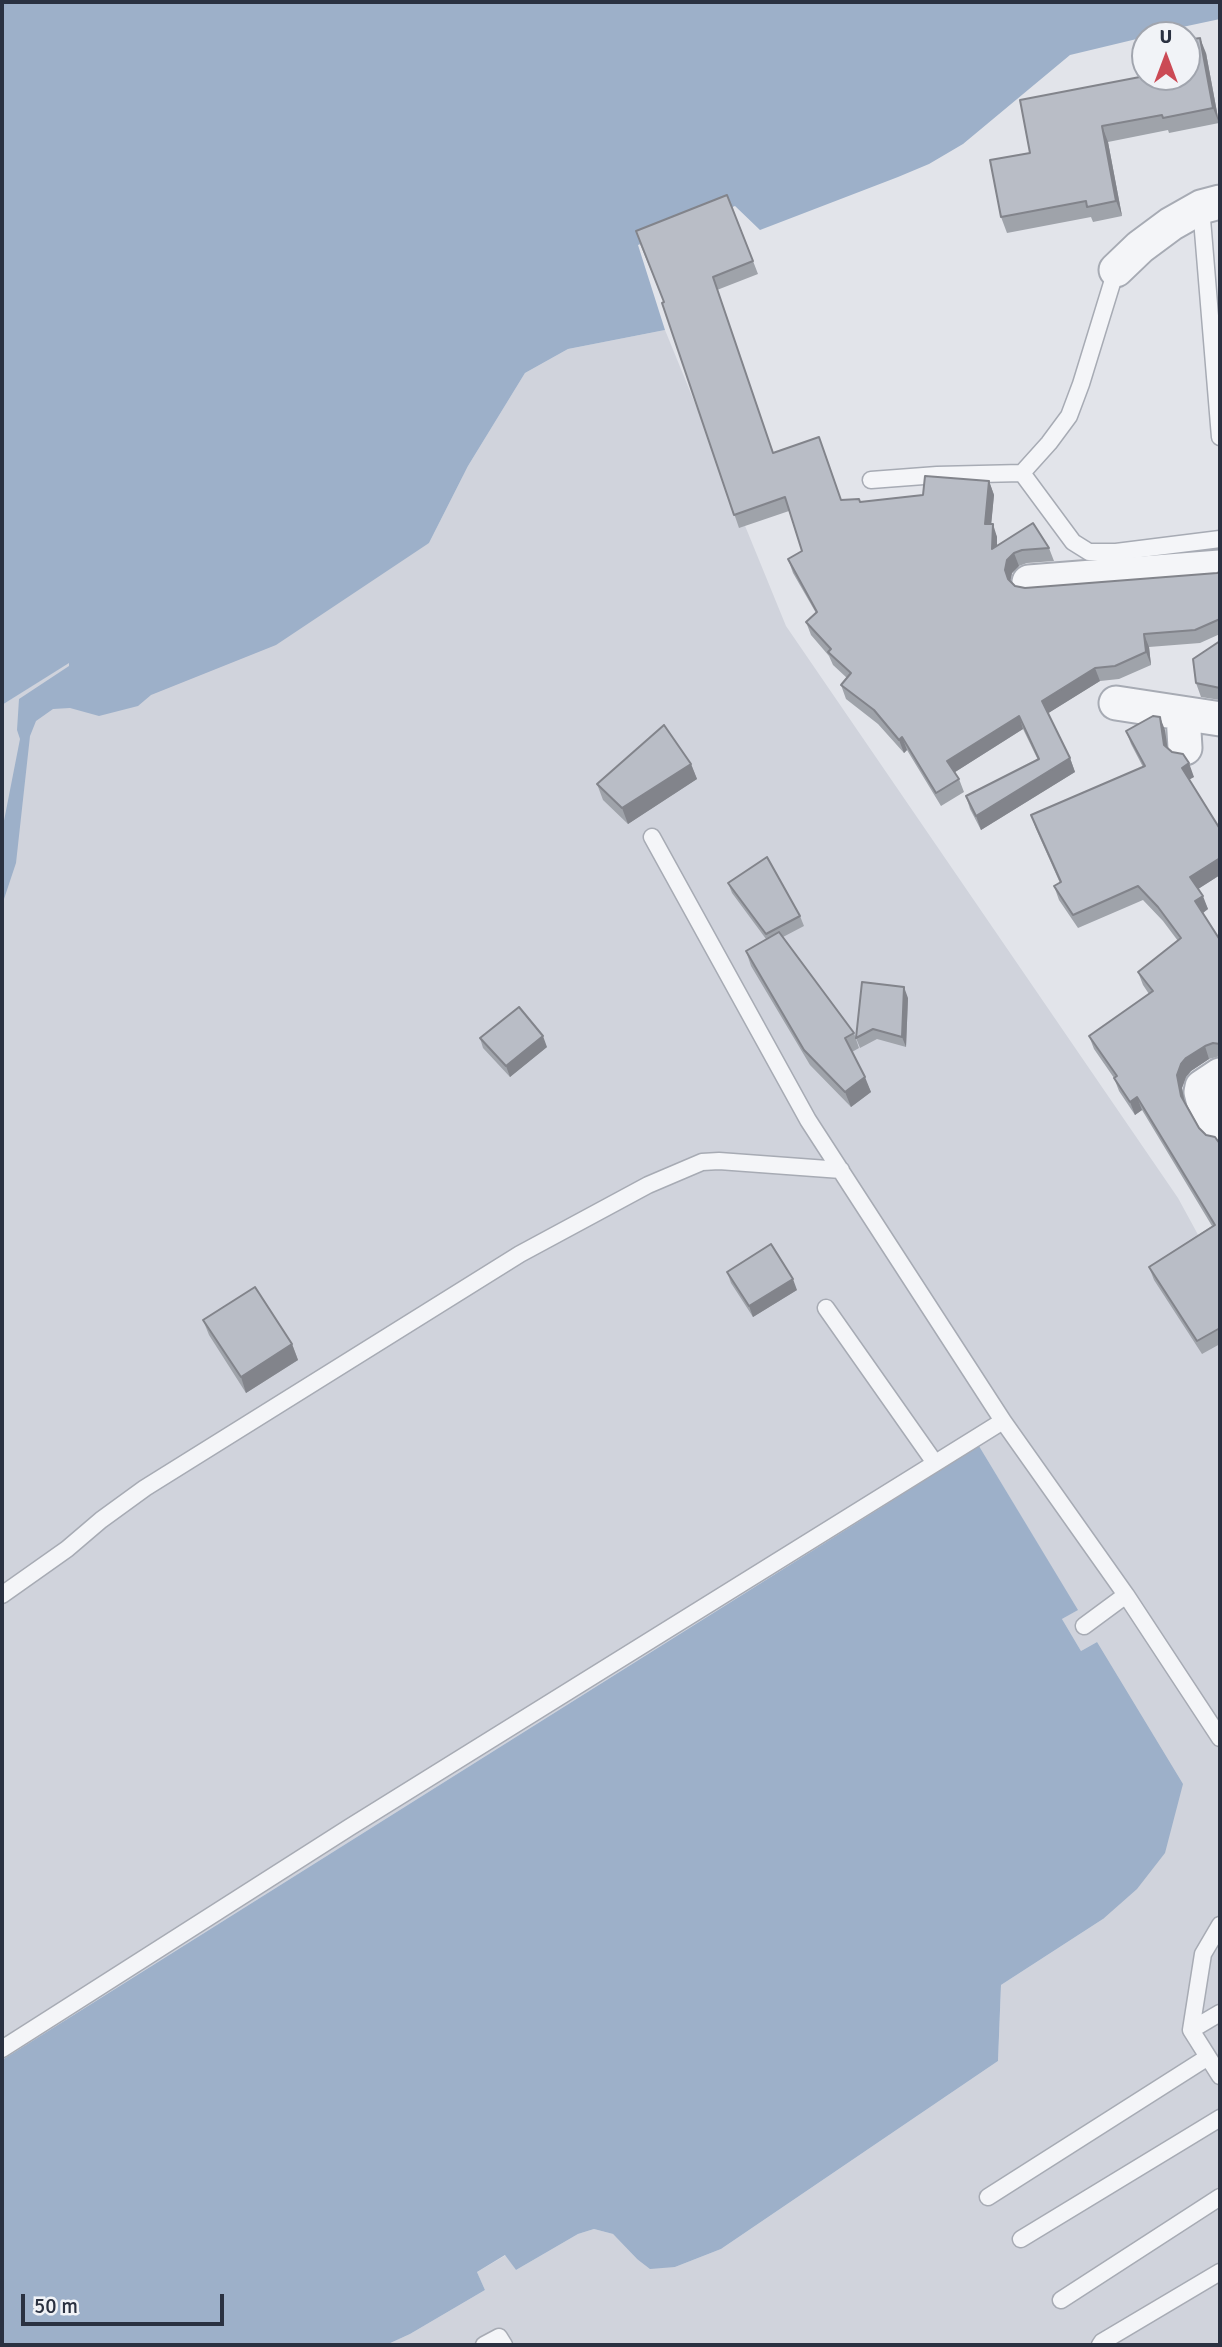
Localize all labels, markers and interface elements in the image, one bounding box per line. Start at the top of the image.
north arrow [1131,21,1201,91]
text: U [1160,25,1172,49]
scale bar [24,2280,228,2324]
text: 50 m [34,2293,78,2319]

